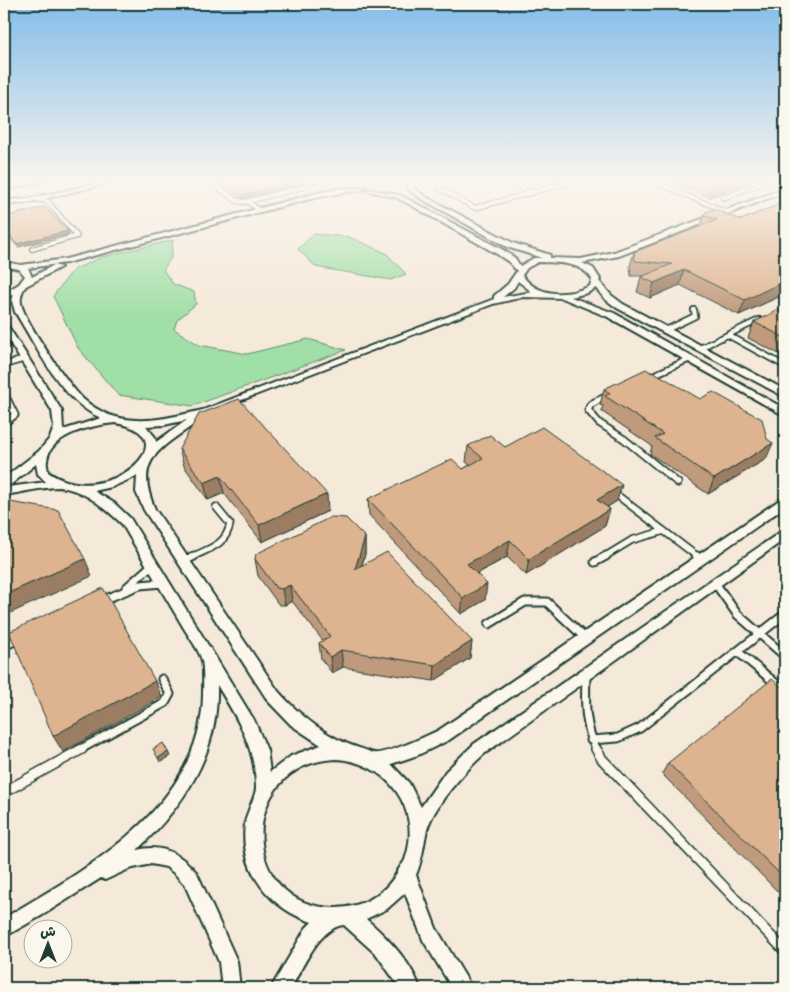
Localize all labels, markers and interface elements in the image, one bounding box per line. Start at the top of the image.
north arrow [22,920,72,970]
text: ش [40,923,56,940]

